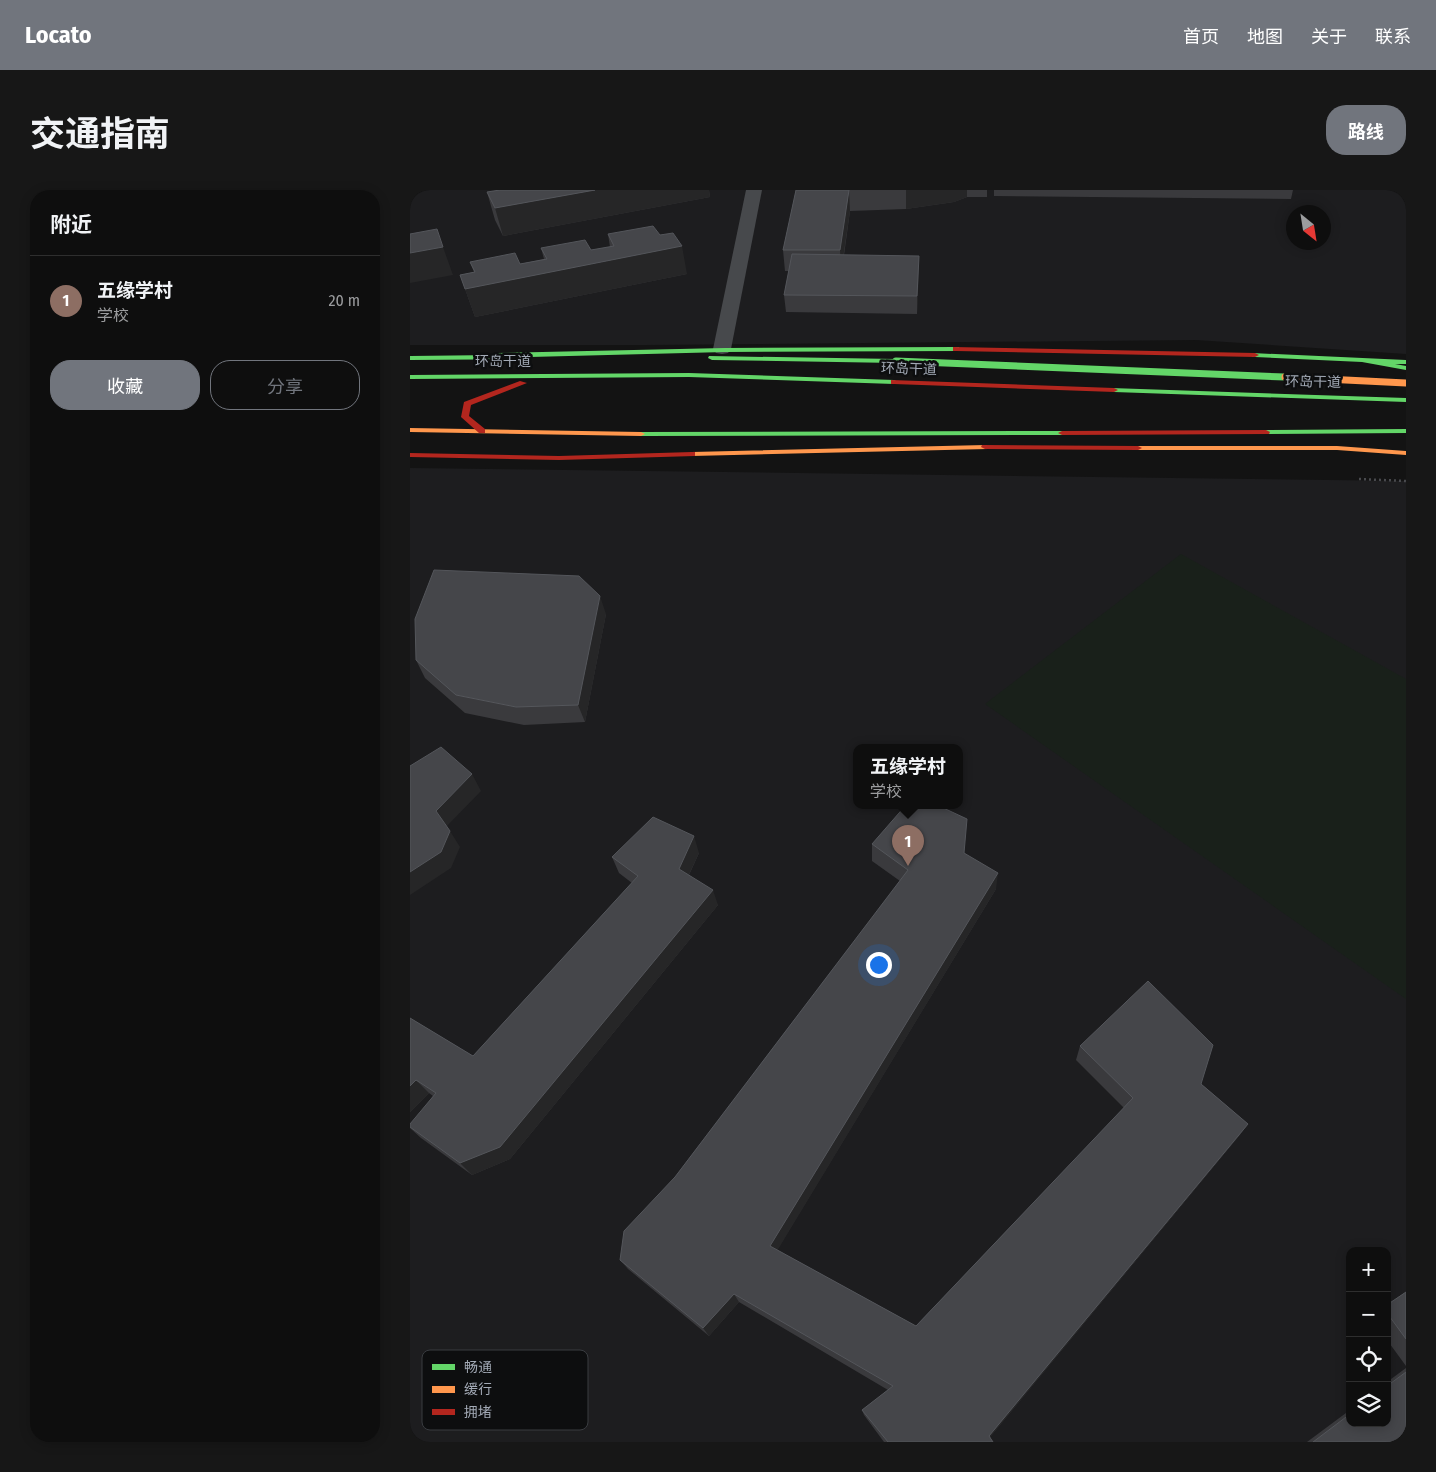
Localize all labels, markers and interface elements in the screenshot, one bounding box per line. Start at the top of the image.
text: Locato [25,21,91,49]
text: 首页 [1183,26,1219,48]
text: 地图 [1247,26,1283,48]
text: 关于 [1311,26,1347,48]
text: 联系 [1375,26,1411,48]
button: 路线 [1326,105,1406,155]
text: 交通指南 [30,113,170,155]
north arrow [1286,205,1331,250]
text: 附近 [50,212,92,238]
text: 五缘学村 [97,279,173,302]
text: 1 [63,291,69,310]
text: 20 m [329,291,360,310]
text: 学校 [97,306,129,325]
street label: 环岛干道 [475,353,531,370]
button: 收藏 [50,360,200,410]
button: 分享 [210,360,360,410]
street label: 环岛干道 [881,360,937,378]
street label: 环岛干道 [1285,373,1341,391]
popup [853,744,963,809]
text: 五缘学村 [870,755,946,778]
text: 学校 [870,782,902,801]
pin: 1 [892,825,924,866]
your location [866,952,892,978]
map controls [1346,1247,1391,1427]
button: + [1346,1247,1391,1292]
button: − [1346,1292,1391,1337]
button: locate [1346,1337,1391,1382]
legend [422,1350,588,1430]
text: 畅通 [464,1359,492,1376]
text: 缓行 [464,1381,492,1398]
button: layers [1346,1382,1391,1427]
text: 拥堵 [464,1404,492,1421]

